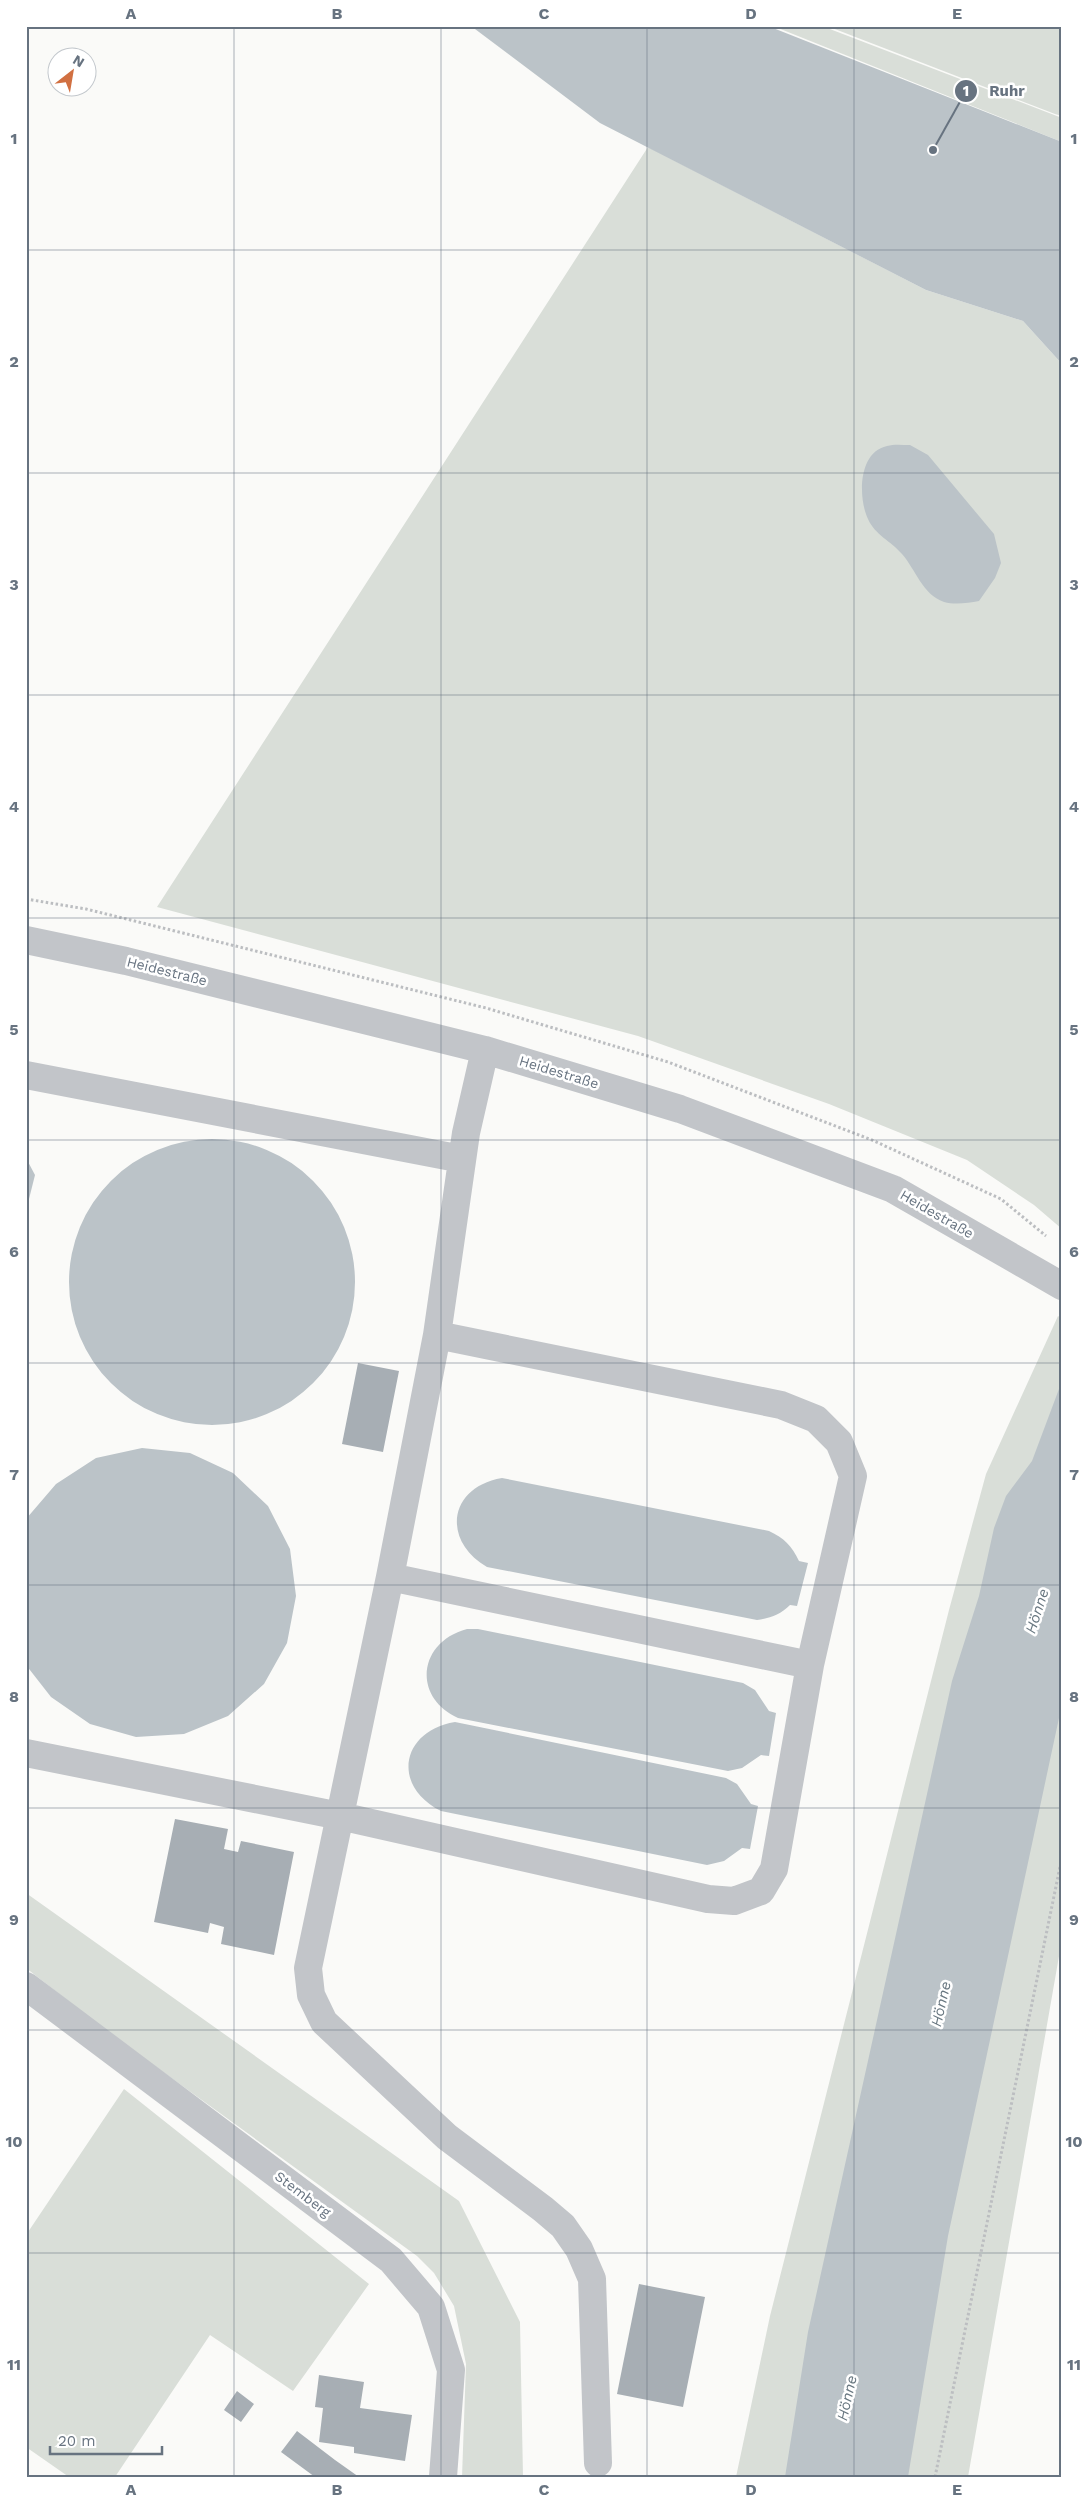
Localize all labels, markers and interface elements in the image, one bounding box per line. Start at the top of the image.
text: A [126,4,137,23]
text: B [332,4,343,23]
text: C [539,4,550,23]
text: D [745,4,757,23]
text: E [952,4,962,23]
north arrow [48,48,98,98]
text: N [70,51,87,70]
callout: Ruhr [954,76,1034,106]
text: 1 [963,82,969,100]
text: Ruhr [989,82,1025,100]
text: 1 [11,129,17,148]
text: 1 [1071,129,1077,148]
text: 2 [9,352,19,371]
text: 2 [1069,352,1079,371]
text: 3 [9,575,19,594]
text: 3 [1069,575,1079,594]
text: 4 [9,797,19,816]
text: 4 [1069,797,1079,816]
street label: Heidestraße [125,953,209,989]
text: 5 [9,1020,19,1039]
text: 5 [1069,1020,1079,1039]
street label: Heidestraße [517,1052,601,1092]
street label: Heidestraße [897,1187,977,1241]
text: 6 [9,1242,19,1261]
text: 6 [1069,1242,1079,1261]
text: 7 [9,1465,19,1484]
text: 7 [1069,1465,1079,1484]
water label: Hönne [1021,1586,1053,1636]
text: 8 [9,1687,19,1706]
text: 8 [1069,1687,1079,1706]
text: 9 [9,1910,19,1929]
text: 9 [1069,1910,1079,1929]
water label: Hönne [927,1980,955,2028]
text: 10 [5,2132,23,2151]
text: 10 [1065,2132,1083,2151]
street label: Stemberg [272,2168,335,2221]
text: 11 [7,2355,21,2374]
text: 11 [1067,2355,1081,2374]
water label: Hönne [833,2374,861,2422]
scale bar [50,2423,162,2455]
text: 20 m [58,2432,96,2450]
text: A [126,2480,137,2499]
text: B [332,2480,343,2499]
text: C [539,2480,550,2499]
text: D [745,2480,757,2499]
text: E [952,2480,962,2499]

